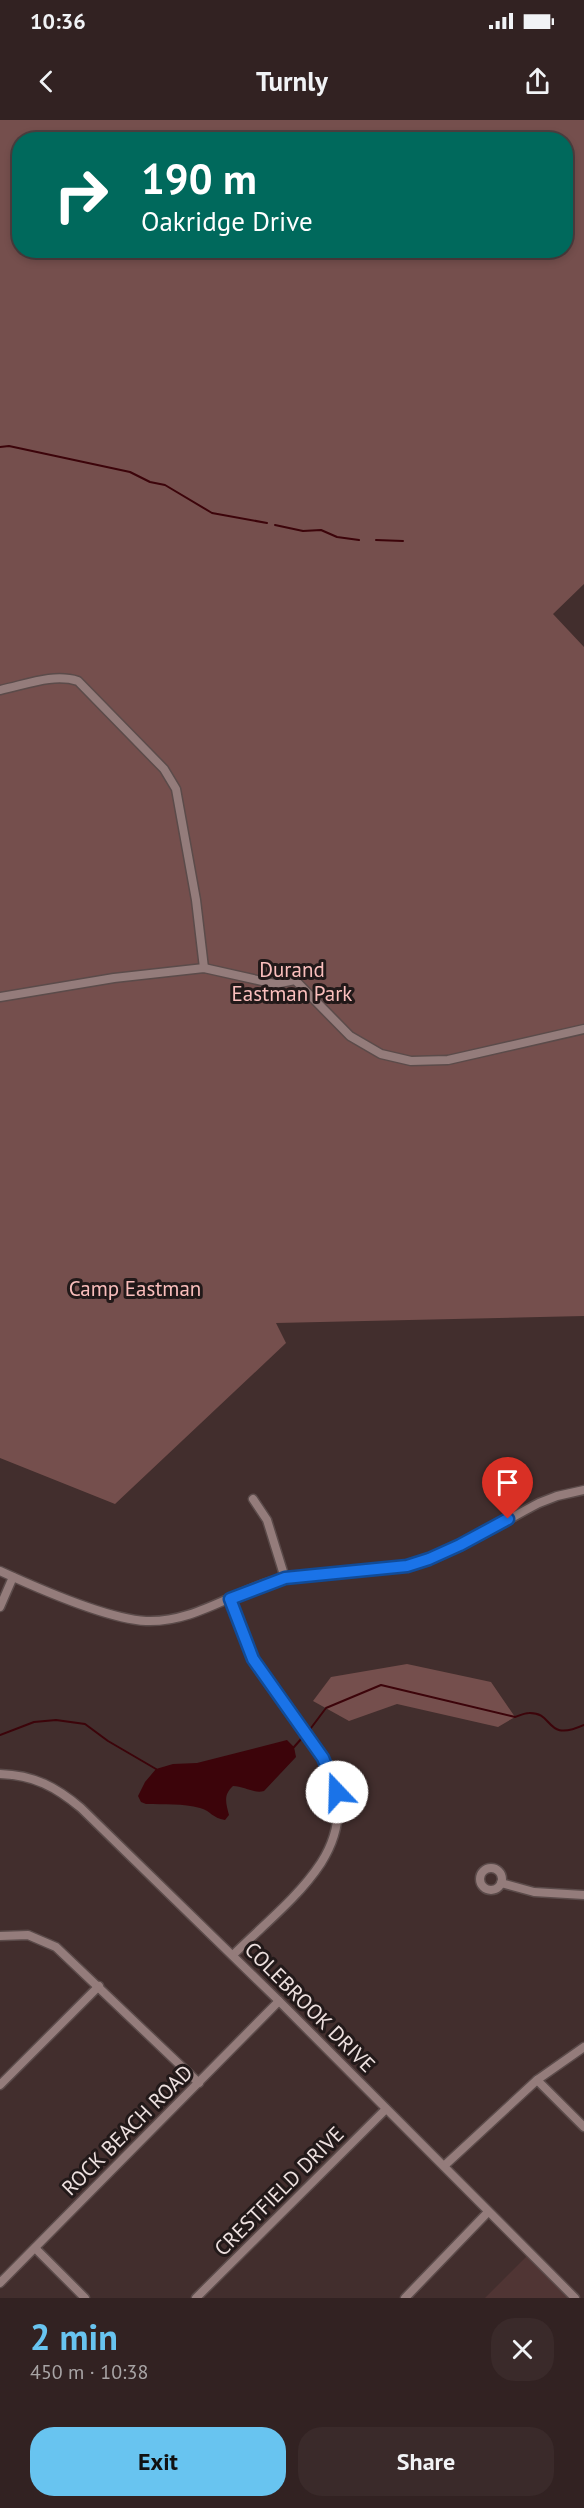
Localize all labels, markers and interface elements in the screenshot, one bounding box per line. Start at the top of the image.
text: 10:36 [30,7,86,35]
text: Turnly [256,64,328,98]
icon: back [30,65,63,98]
icon: share [521,65,554,98]
text: 190 m [141,151,257,206]
icon: right [42,156,120,234]
text: Oakridge Drive [141,204,313,238]
park label: Durand Eastman Park [232,956,352,1007]
park label: Camp Eastman [69,1275,201,1302]
pin [482,1457,533,1519]
icon: arrive [491,1466,524,1499]
position arrow [305,1760,369,1824]
street label: COLEBROOK DRIVE [239,1936,381,2078]
street label: ROCK BEACH ROAD [56,2059,198,2201]
street label: CRESTFIELD DRIVE [208,2120,350,2262]
text: 2 min [30,2313,118,2360]
button: close [491,2318,554,2381]
text: 450 m · 10:38 [30,2359,148,2385]
button: Exit [30,2427,286,2496]
button: Share [298,2427,554,2496]

